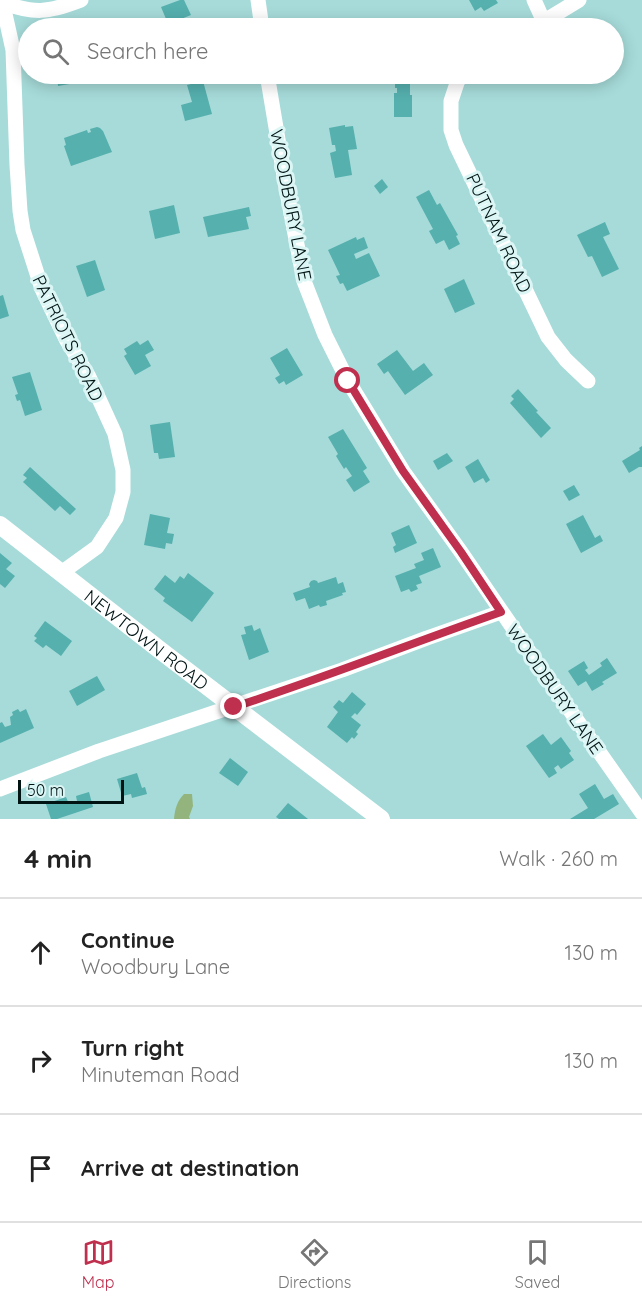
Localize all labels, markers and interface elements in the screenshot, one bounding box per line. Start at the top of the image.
search box [18,18,624,84]
icon: search [39,35,72,68]
text: Search here [87,37,208,65]
street label: WOODBURY LANE [265,127,317,283]
street label: PUTNAM ROAD [461,170,537,296]
street label: PATRIOTS ROAD [27,271,109,405]
route start [334,367,360,393]
street label: NEWTOWN ROAD [80,584,213,695]
street label: WOODBURY LANE [502,619,608,759]
route end [220,693,246,719]
scale bar [18,777,124,804]
text: 50 m [27,780,64,800]
text: 4 min [24,842,92,875]
text: Walk · 260 m [499,846,618,871]
text: Continue [81,926,175,954]
icon: ahead [24,936,57,969]
text: 130 m [565,940,618,965]
text: Woodbury Lane [81,954,230,979]
text: Turn right [81,1034,185,1062]
icon: right [24,1044,57,1077]
text: 130 m [565,1048,618,1073]
text: Minuteman Road [81,1062,240,1087]
icon: arrive [24,1152,57,1185]
text: Arrive at destination [81,1154,299,1182]
tab: Map [82,1236,115,1292]
tab: Directions [278,1236,351,1292]
tab: Saved [515,1236,560,1292]

